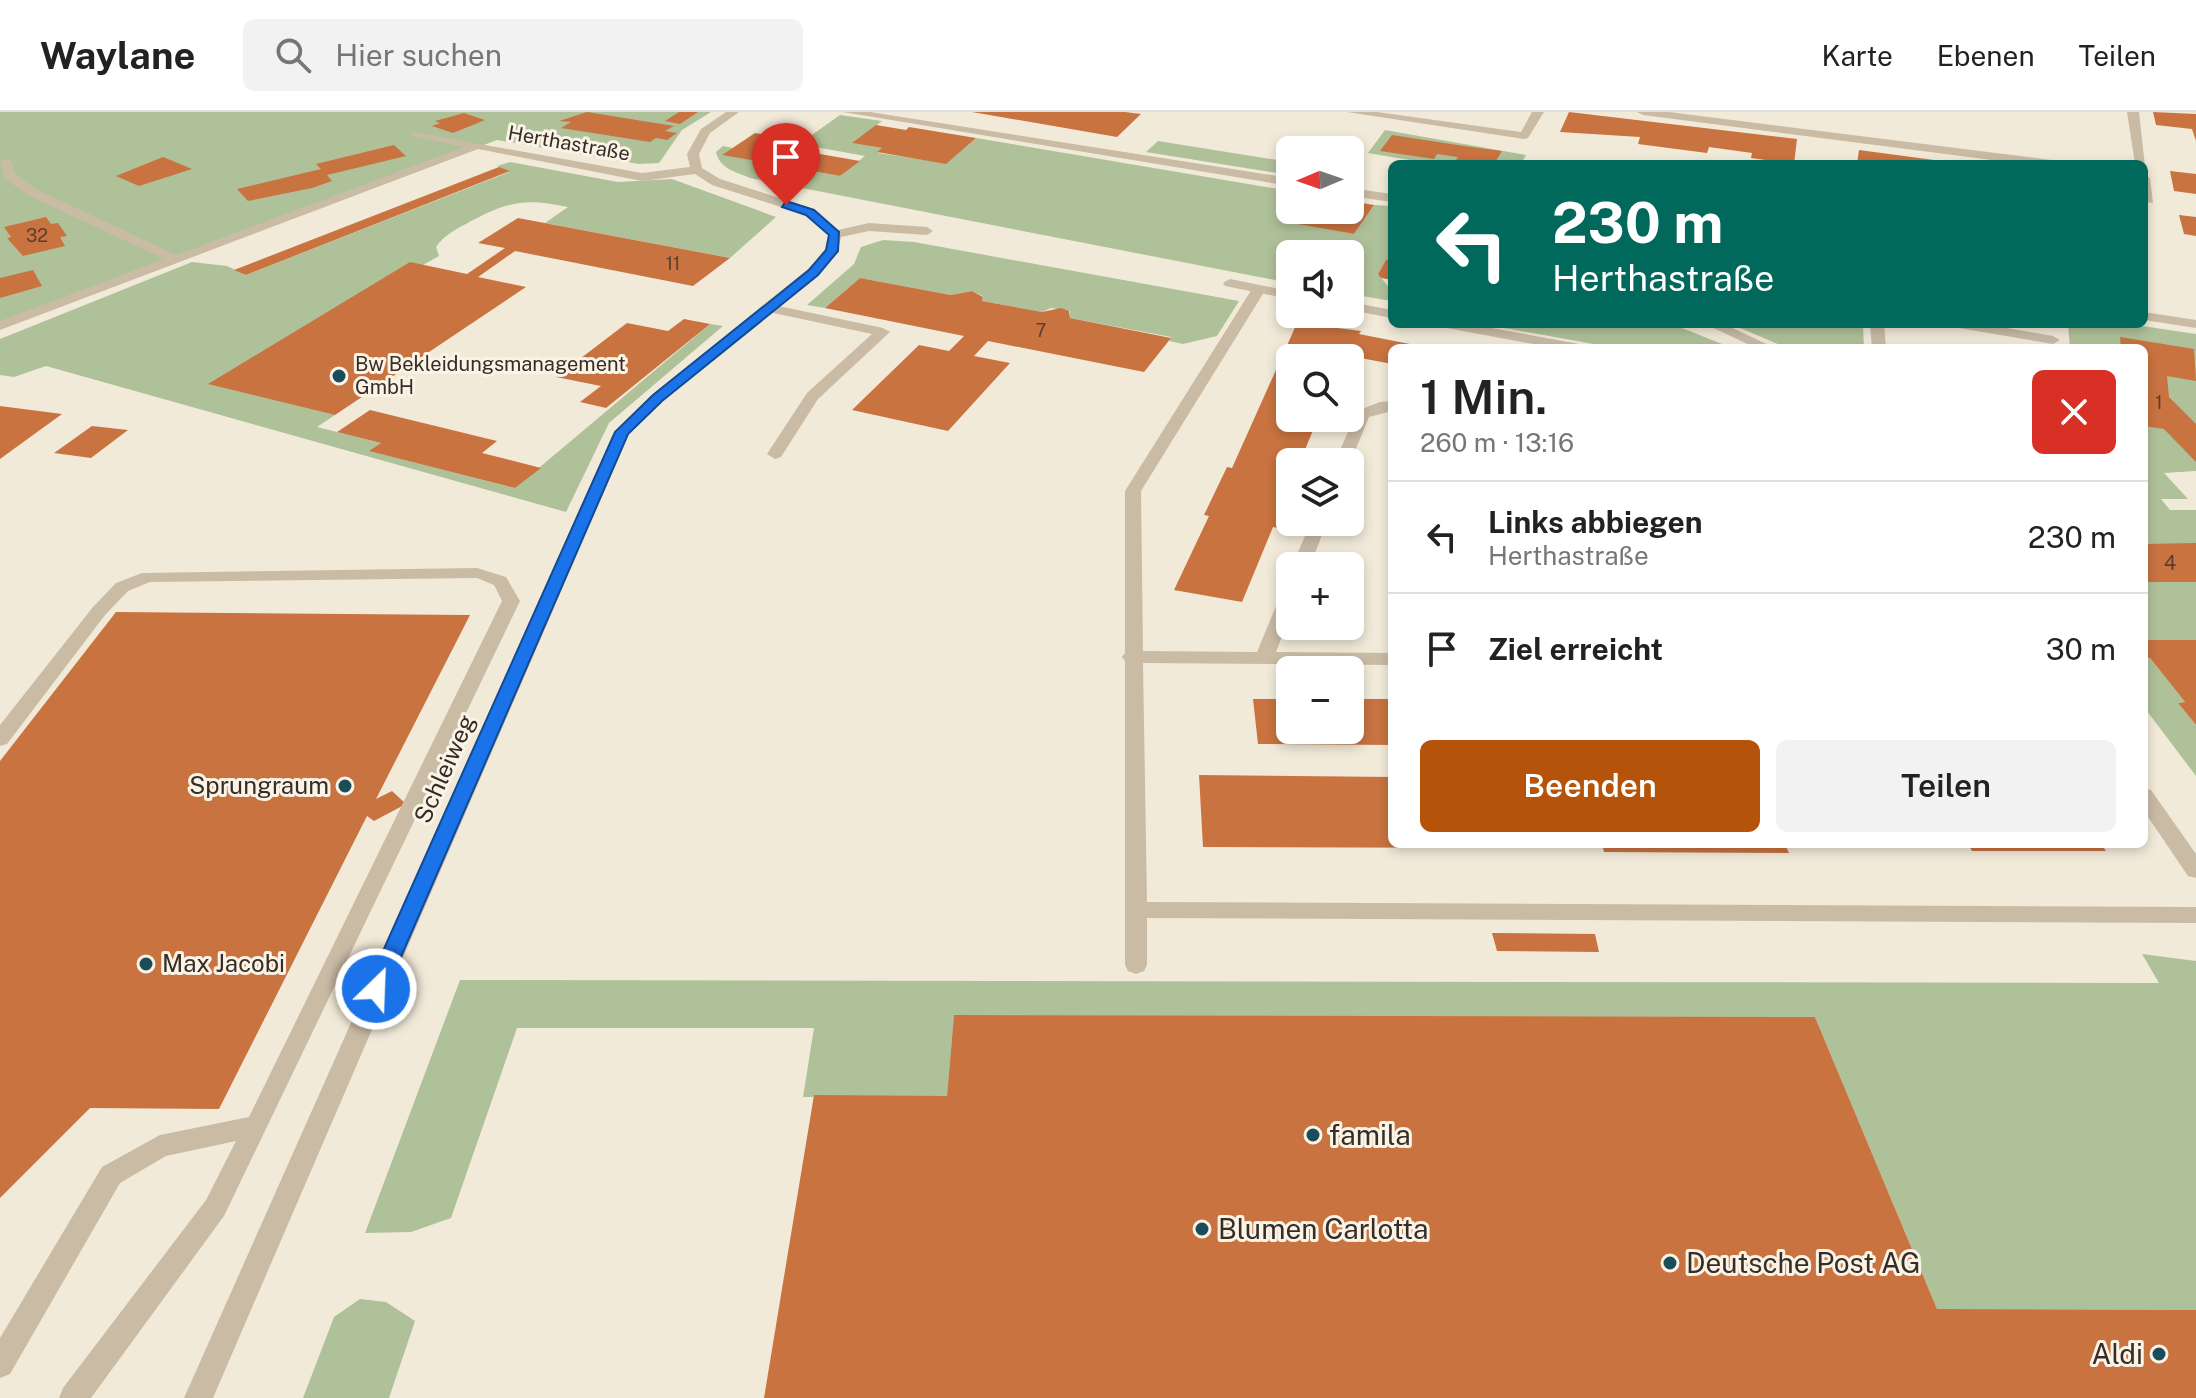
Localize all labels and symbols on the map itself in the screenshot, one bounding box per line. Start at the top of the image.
street label: Herthastraße [506,120,632,166]
pin [752,123,820,205]
north arrow [1276,136,1364,224]
house number: 32 [26,225,48,246]
house number: 11 [666,253,680,274]
house number: 7 [1036,320,1046,341]
place label: Bw Bekleidungsmanagement GmbH [355,352,626,399]
marker: Bw Bekleidungsmanagement GmbH [330,367,348,385]
house number: 1 [2155,392,2163,413]
house number: 4 [2164,551,2176,575]
street label: Schleiweg [408,710,480,827]
place label: Sprungraum [189,771,329,799]
marker: Sprungraum [336,777,354,795]
position arrow [334,947,418,1031]
place label: Max Jacobi [162,949,285,977]
marker: Max Jacobi [137,955,155,973]
place label: famila [1329,1118,1411,1151]
marker: famila [1304,1126,1322,1144]
place label: Blumen Carlotta [1218,1212,1429,1245]
marker: Blumen Carlotta [1193,1220,1211,1238]
place label: Deutsche Post AG [1686,1246,1920,1279]
marker: Deutsche Post AG [1661,1254,1679,1272]
place label: Aldi [2092,1337,2143,1370]
marker: Aldi [2150,1345,2168,1363]

